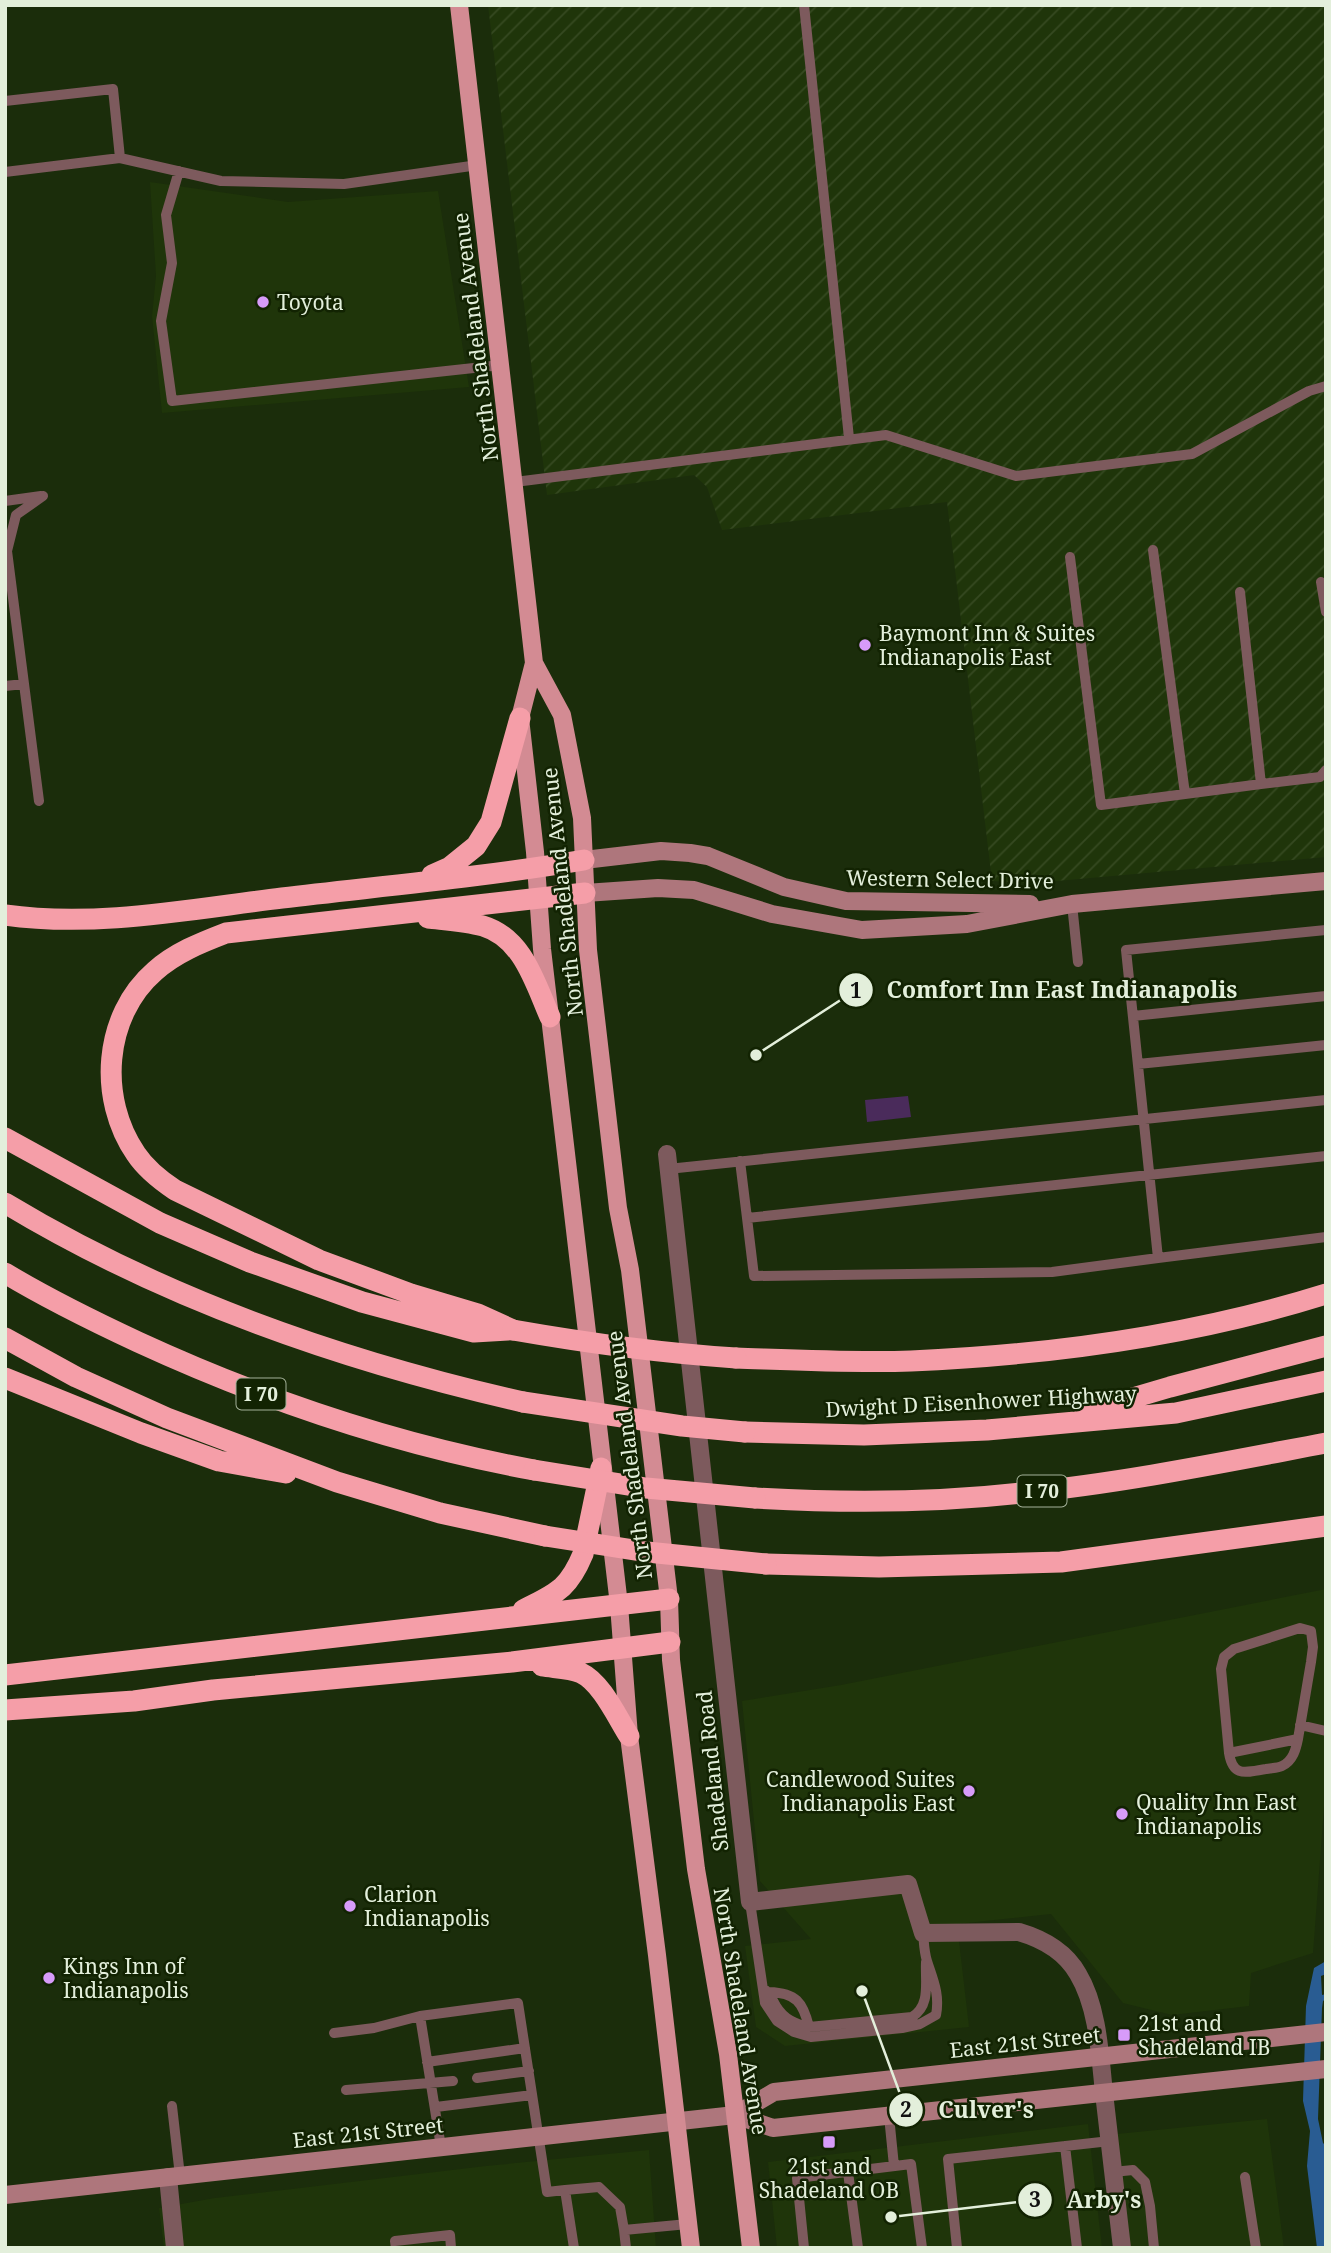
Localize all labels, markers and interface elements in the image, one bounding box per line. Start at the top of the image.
street label: North Shadeland Avenue [446,211,504,463]
place label: Toyota [277,288,344,316]
marker: Toyota [255,294,271,310]
place label: Baymont Inn & Suites Indianapolis East [879,619,1095,671]
marker: Baymont Inn & Suites Indianapolis East [857,637,873,653]
street label: North Shadeland Avenue [535,766,589,1018]
street label: Western Select Drive [846,863,1054,895]
callout: Comfort Inn East Indianapolis [838,968,1252,1012]
text: Comfort Inn East Indianapolis [887,973,1237,1005]
text: 1 [850,976,862,1004]
street label: North Shadeland Avenue [600,1329,658,1581]
road number: I 70 [236,1378,286,1410]
street label: Dwight D Eisenhower Highway [825,1379,1138,1423]
road number: I 70 [1018,1476,1066,1506]
street label: Shadeland Road [690,1689,734,1853]
place label: Candlewood Suites Indianapolis East [766,1765,955,1817]
marker: Candlewood Suites Indianapolis East [961,1783,977,1799]
place label: Quality Inn East Indianapolis [1136,1788,1297,1840]
marker: Quality Inn East Indianapolis [1114,1806,1130,1822]
place label: Clarion Indianapolis [364,1880,490,1932]
street label: North Shadeland Avenue [708,1885,774,2137]
marker: Clarion Indianapolis [342,1898,358,1914]
place label: Kings Inn of Indianapolis [63,1952,189,2004]
marker: Kings Inn of Indianapolis [41,1970,57,1986]
place label: 21st and Shadeland IB [1138,2009,1270,2061]
street label: East 21st Street [948,2020,1102,2064]
marker: 21st and Shadeland IB [1116,2027,1132,2043]
callout: Culver's [889,2088,1048,2132]
text: Culver's [938,2093,1034,2125]
text: 2 [900,2095,912,2123]
street label: East 21st Street [291,2110,445,2154]
marker: 21st and Shadeland OB [821,2134,837,2150]
place label: 21st and Shadeland OB [759,2152,899,2204]
callout: Arby's [1017,2178,1155,2222]
text: Arby's [1067,2183,1141,2215]
text: 3 [1029,2185,1041,2213]

